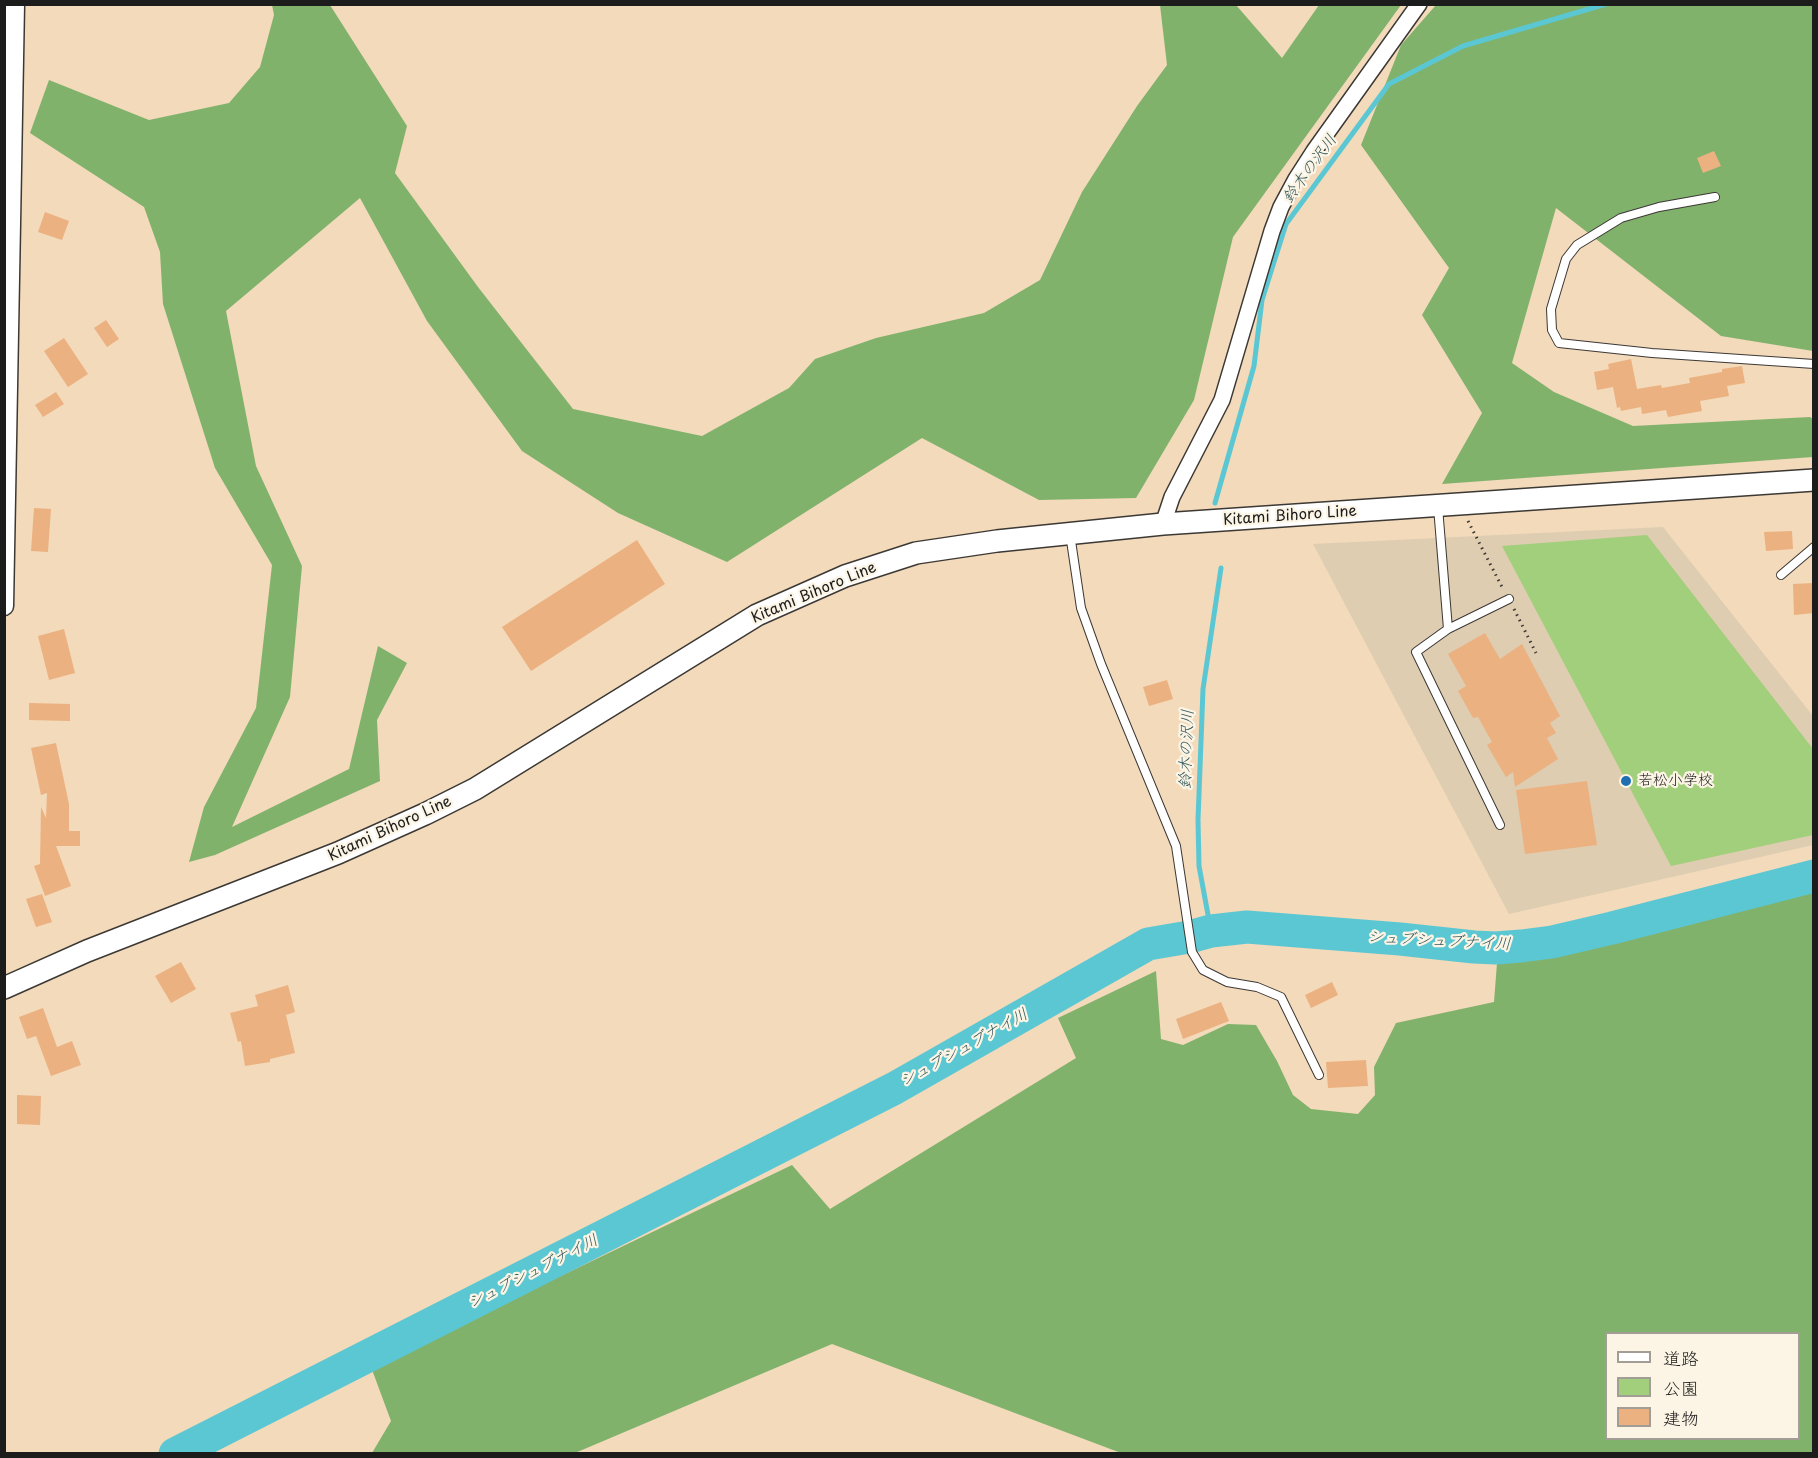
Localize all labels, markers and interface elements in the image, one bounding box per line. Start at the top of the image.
water label: 鈴木の沢川 [1279,131,1341,207]
street label: Kitami Bihoro Line [1223,502,1357,530]
street label: Kitami Bihoro Line [749,559,879,627]
water label: 鈴木の沢川 [1176,709,1198,789]
place label: 若松小学校 [1638,772,1713,790]
marker: 若松小学校 [1619,774,1633,788]
street label: Kitami Bihoro Line [325,793,455,865]
water label: シュブシュブナイ川 [1367,928,1511,954]
water label: シュブシュブナイ川 [896,1005,1032,1091]
water label: シュブシュブナイ川 [464,1231,602,1313]
legend [1605,1332,1800,1440]
text: 道路 [1663,1344,1699,1371]
text: 公園 [1663,1374,1699,1401]
text: 建物 [1663,1404,1699,1431]

